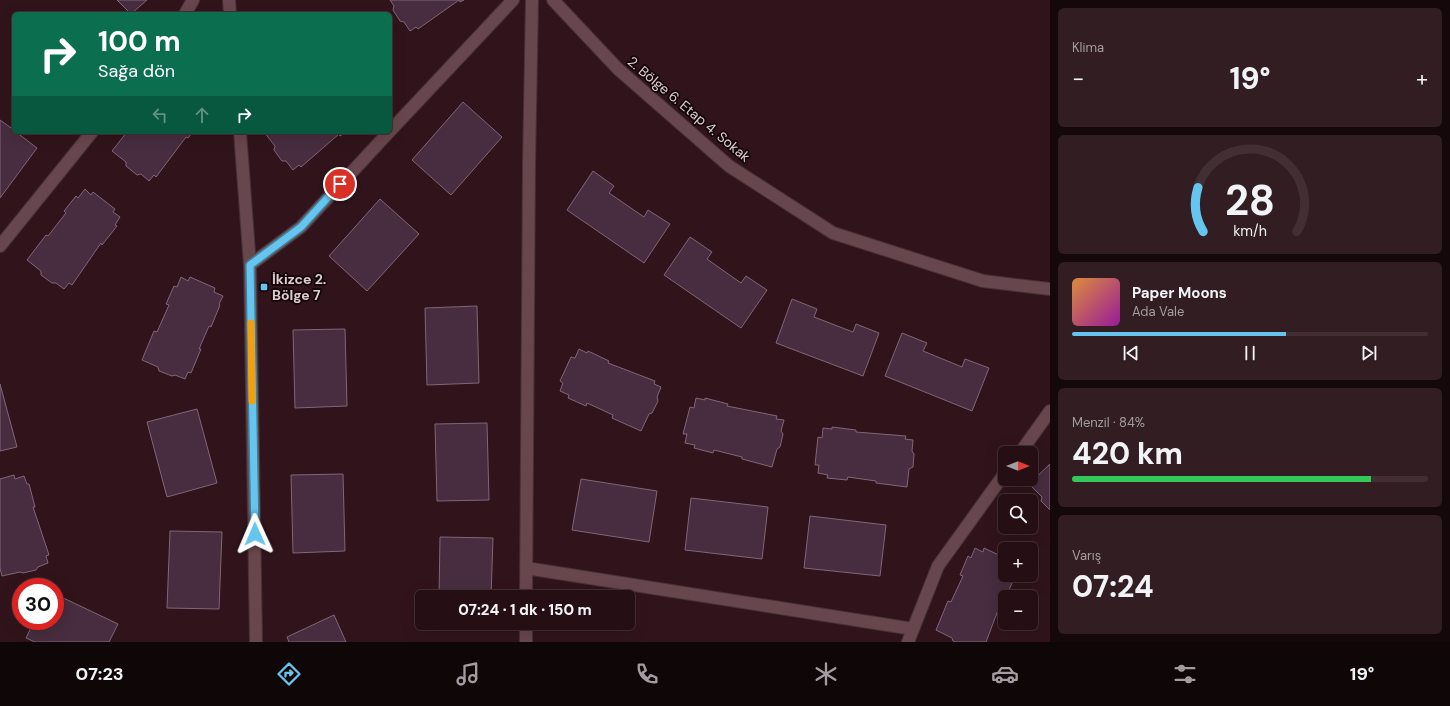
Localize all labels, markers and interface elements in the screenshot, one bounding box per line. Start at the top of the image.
text: 100 m [98,23,181,60]
icon: right [32,28,84,80]
text: Klima [1072,39,1104,56]
street label: 2. Bölge 6. Etap 4. Sokak [624,52,754,166]
text: Sağa dön [98,59,175,83]
text: 19° [1229,59,1271,98]
text: − [1072,64,1084,93]
text: + [1416,64,1428,93]
icon: left [149,104,171,126]
icon: ahead [191,104,213,126]
icon: right [233,104,255,126]
pin [323,167,357,201]
icon: arrive [329,173,351,195]
text: 28 [1225,174,1275,228]
text: km/h [1233,222,1267,240]
place label: İkizce 2. Bölge 7 [272,270,326,304]
marker: İkizce 2. Bölge 7 [259,282,269,292]
text: Paper Moons [1132,283,1227,303]
text: Ada Vale [1132,303,1184,320]
icon: previous [1120,342,1142,364]
icon: pause [1239,342,1261,364]
icon: next [1358,342,1380,364]
text: Menzil · 84% [1072,414,1145,431]
text: 420 km [1072,434,1183,473]
north arrow [998,446,1038,486]
map controls [998,446,1038,630]
button: search [998,494,1038,534]
position arrow [234,513,276,555]
button: + [998,542,1038,582]
text: Varış [1072,547,1101,564]
text: 07:24 [1072,567,1154,606]
speed limit sign: 30 [12,578,64,630]
button: − [998,590,1038,630]
text: 07:24 · 1 dk · 150 m [458,600,592,620]
icon: directions [275,660,303,688]
icon: music [454,660,482,688]
icon: phone [633,660,661,688]
icon: climate [812,660,840,688]
icon: car [991,660,1019,688]
icon: filters [1171,660,1199,688]
text: 07:23 [76,662,124,686]
text: 19° [1350,662,1374,686]

